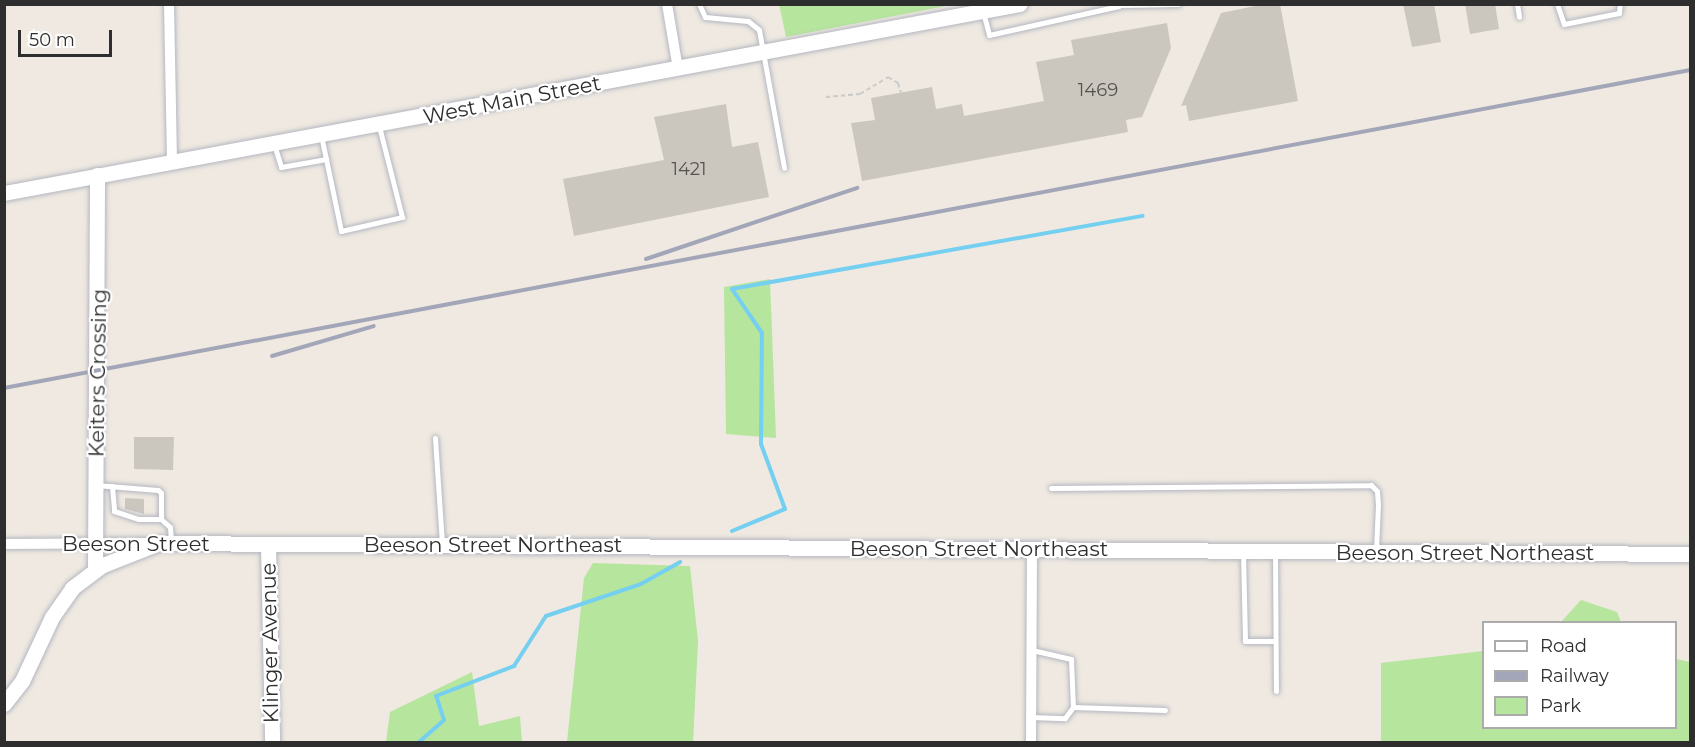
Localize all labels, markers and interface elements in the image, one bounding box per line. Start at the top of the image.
scale bar [21,18,116,56]
text: 50 m [29,29,75,51]
street label: West Main Street [421,70,603,130]
house number: 1469 [1078,79,1118,101]
house number: 1421 [671,158,707,180]
street label: Keiters Crossing [84,289,112,457]
street label: Beeson Street [62,531,210,557]
street label: Beeson Street Northeast [364,532,622,558]
street label: Beeson Street Northeast [850,536,1108,562]
street label: Beeson Street Northeast [1336,540,1594,566]
street label: Klinger Avenue [256,562,284,724]
legend [1482,621,1677,729]
text: Road [1540,635,1587,657]
text: Railway [1540,665,1609,687]
text: Park [1540,695,1581,717]

